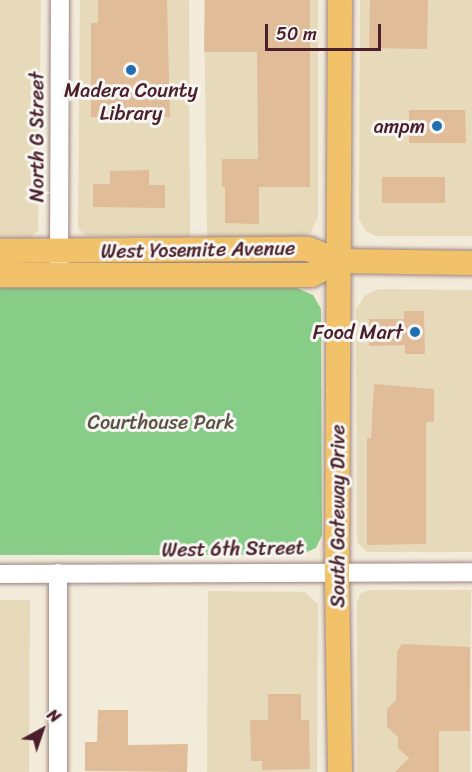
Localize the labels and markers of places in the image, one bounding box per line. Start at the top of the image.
marker: Madera County Library [124,63,138,77]
place label: Madera County Library [64,79,198,126]
place label: ampm [374,114,425,138]
marker: ampm [430,119,444,133]
place label: Food Mart [313,320,403,344]
marker: Food Mart [408,325,422,339]

